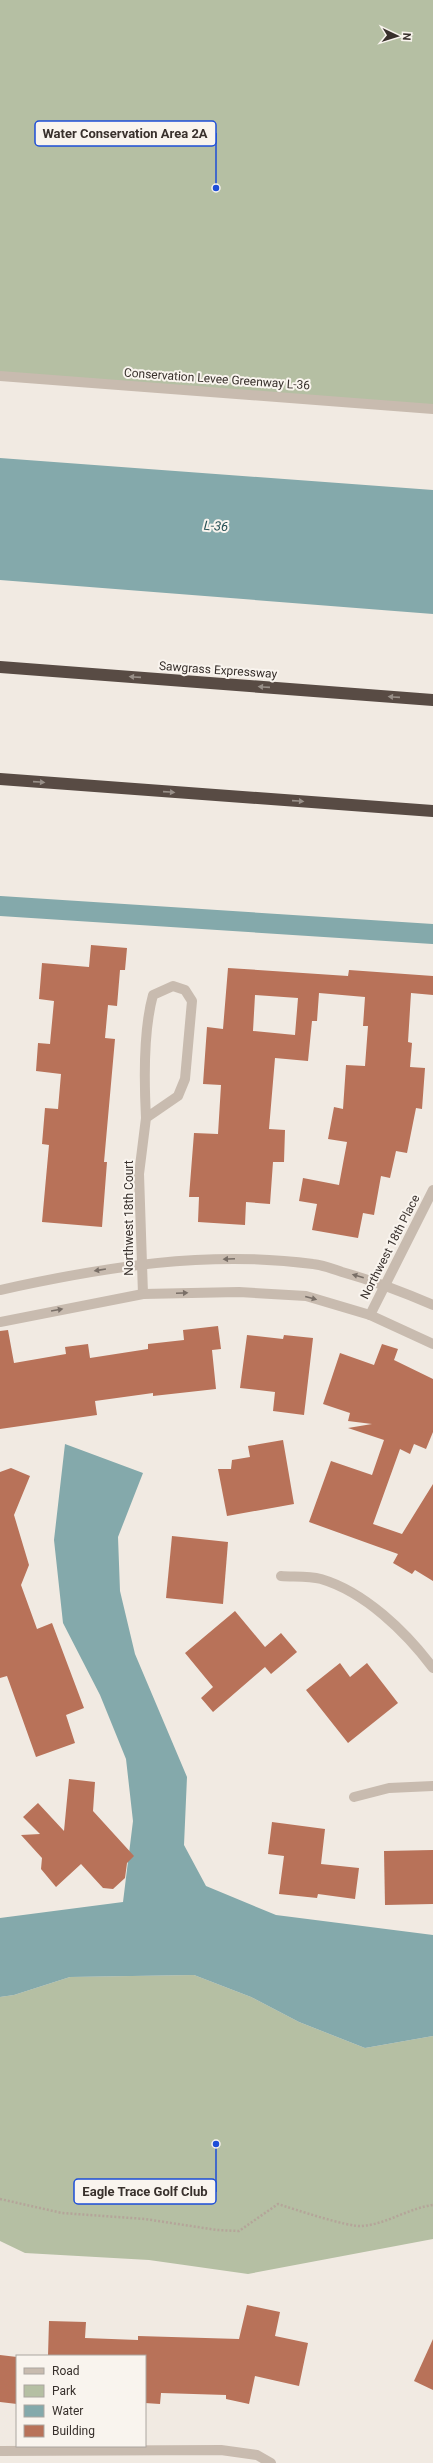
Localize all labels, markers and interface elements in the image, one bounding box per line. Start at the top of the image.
north arrow [377,16,417,56]
text: N [400,32,413,41]
callout: Water Conservation Area 2A [35,121,216,146]
text: Water Conservation Area 2A [42,126,208,141]
street label: Conservation Levee Greenway L-36 [123,366,311,393]
water label: L-36 [203,518,229,534]
street label: Sawgrass Expressway [158,659,278,681]
one-way arrow [129,674,141,681]
one-way arrow [258,684,271,691]
one-way arrow [388,694,400,700]
one-way arrow [33,779,45,786]
one-way arrow [162,788,175,795]
one-way arrow [292,798,304,805]
street label: Northwest 18th Court [122,1160,136,1276]
street label: Northwest 18th Place [358,1192,422,1302]
one-way arrow [223,1256,235,1263]
one-way arrow [94,1267,106,1273]
one-way arrow [351,1273,363,1279]
one-way arrow [176,1290,189,1296]
one-way arrow [306,1295,318,1301]
one-way arrow [51,1307,64,1313]
callout: Eagle Trace Golf Club [74,2179,216,2204]
text: Eagle Trace Golf Club [82,2184,208,2199]
legend [16,2355,146,2447]
text: Road [52,2364,80,2378]
text: Park [52,2384,77,2398]
text: Water [52,2404,83,2418]
text: Building [52,2424,95,2438]

